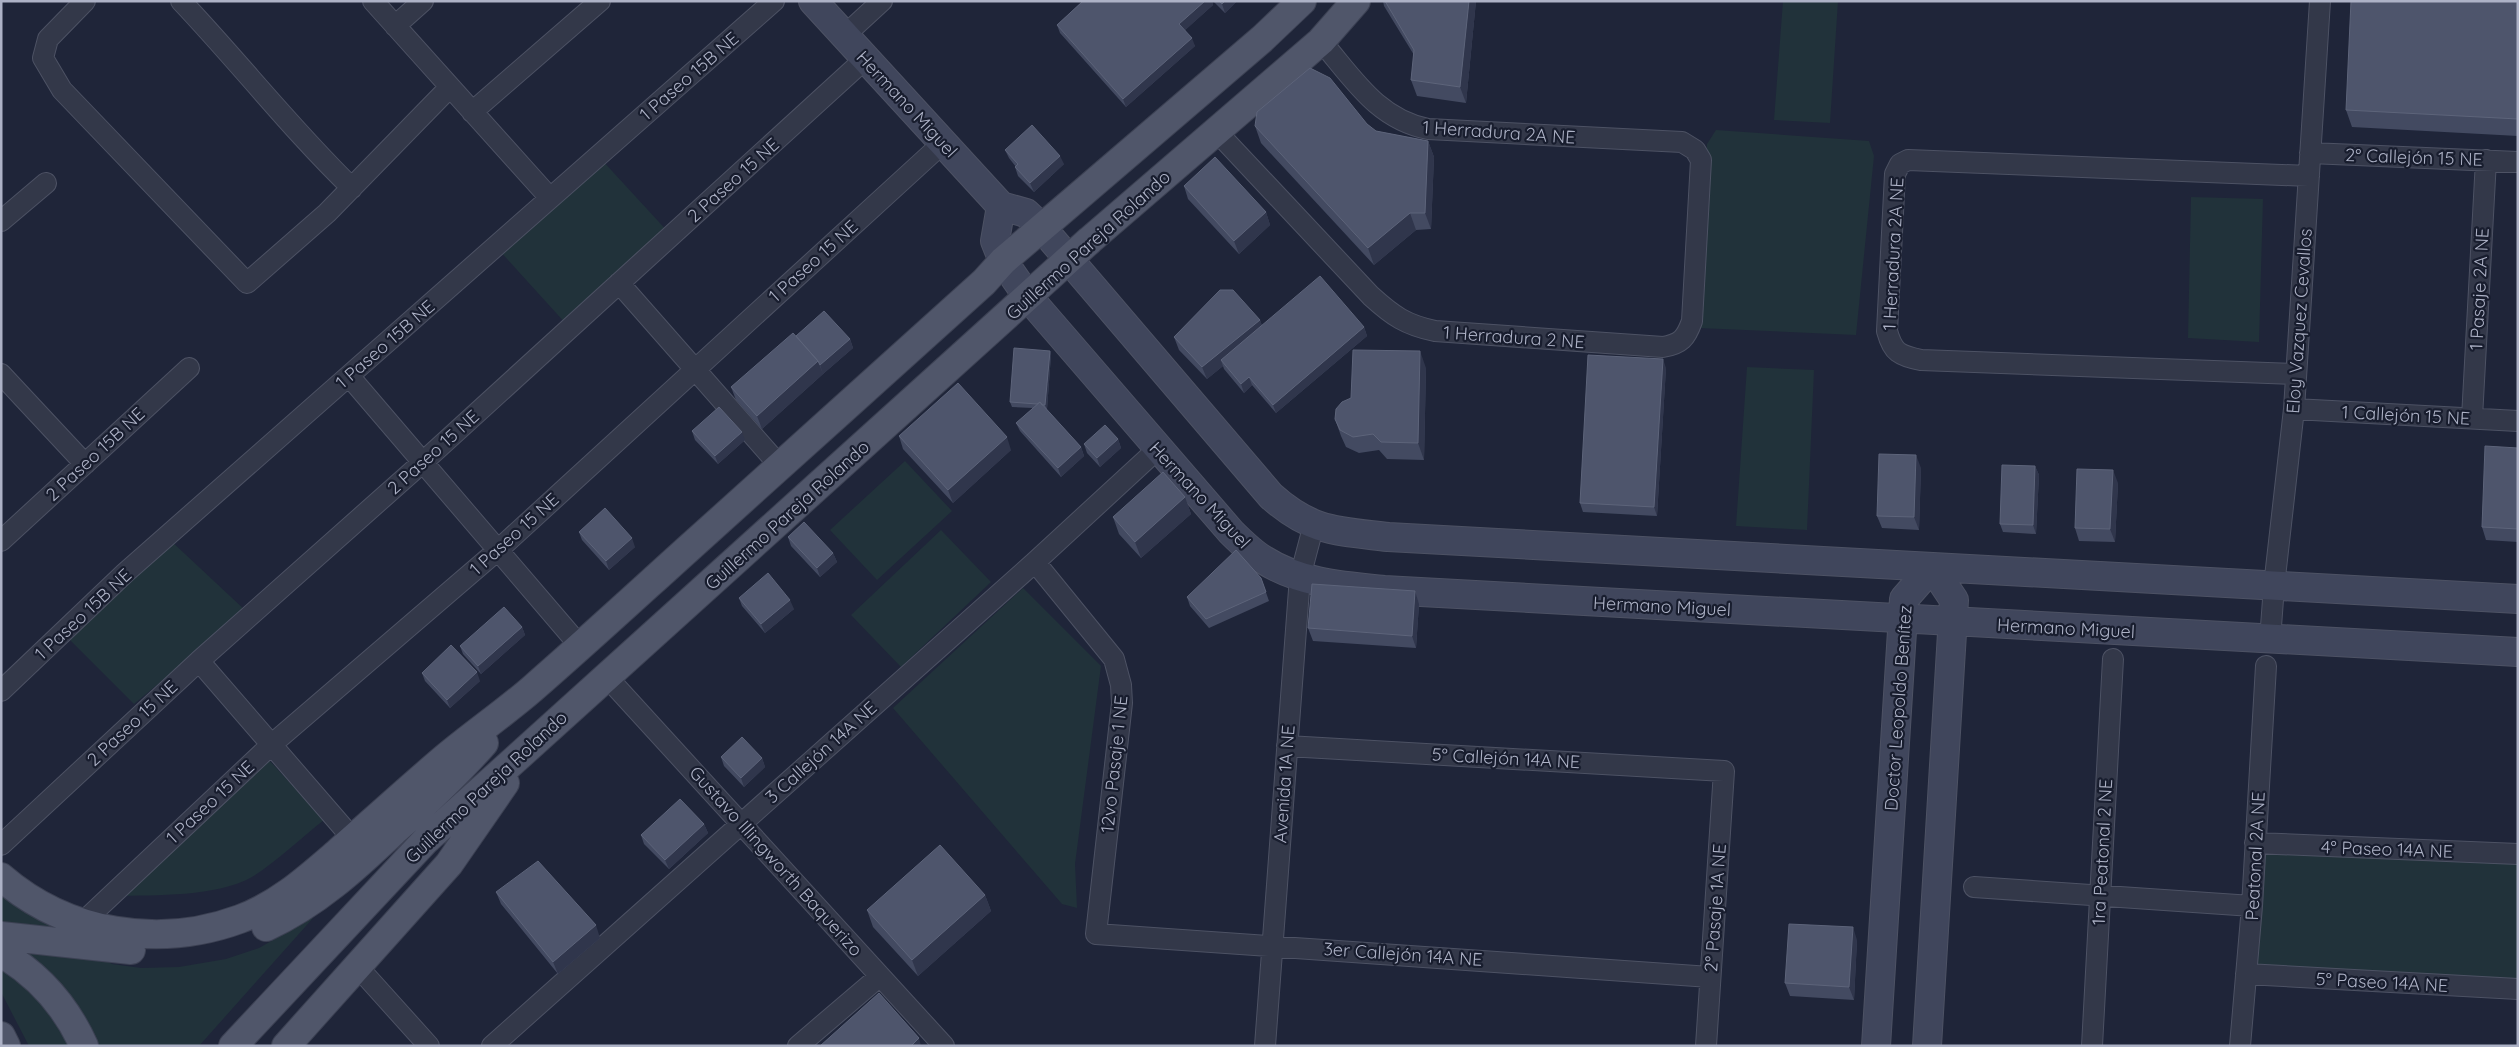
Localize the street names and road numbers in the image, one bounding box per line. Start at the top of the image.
street label: 1 Paseo 15B NE [635,27,743,125]
street label: Hermano Miguel [852,46,962,162]
street label: 1 Herradura 2A NE [1422,115,1576,149]
street label: 2 Paseo 15 NE [682,133,784,227]
street label: 2° Callejón 15 NE [2345,143,2483,171]
street label: Guillermo Pareja Rolando [1001,165,1175,325]
street label: 1 Herradura 2A NE [1878,177,1908,331]
street label: 1 Paseo 15 NE [764,215,862,307]
street label: 1 Pasaje 2A NE [2464,227,2494,351]
street label: Eloy Vazquez Cevallos [2281,228,2317,414]
street label: 1 Paseo 15B NE [331,295,439,393]
street label: 1 Herradura 2 NE [1443,321,1585,353]
street label: 1 Callejón 15 NE [2341,400,2471,430]
street label: 2 Paseo 15B NE [41,402,149,506]
street label: 2 Paseo 15 NE [382,405,484,499]
street label: Guillermo Pareja Rolando [700,435,874,595]
street label: Hermano Miguel [1145,437,1255,553]
street label: 1 Paseo 15 NE [465,488,563,580]
street label: 1 Paseo 15B NE [30,563,136,665]
street label: Hermano Miguel [1593,591,1731,621]
street label: Doctor Leopoldo Benítez [1879,604,1917,812]
street label: Hermano Miguel [1997,613,2135,643]
street label: 2 Paseo 15 NE [82,675,182,771]
street label: 12vo Pasaje 1 NE [1095,694,1133,834]
street label: 3 Callejón 14A NE [761,696,881,808]
street label: Guillermo Pareja Rolando [400,706,572,868]
street label: Avenida 1A NE [1268,724,1300,844]
street label: 5° Callejón 14A NE [1431,743,1581,773]
street label: 1 Paseo 15 NE [161,755,259,849]
street label: Gustavo Illingworth Baquerizo [684,761,868,961]
street label: 1ra Peatonal 2 NE [2087,778,2117,926]
street label: Peatonal 2A NE [2240,791,2270,921]
street label: 4° Paseo 14A NE [2321,835,2453,863]
street label: 2° Pasaje 1A NE [1699,843,1731,973]
street label: 3er Callejón 14A NE [1323,937,1483,971]
street label: 5° Paseo 14A NE [2315,967,2449,997]

